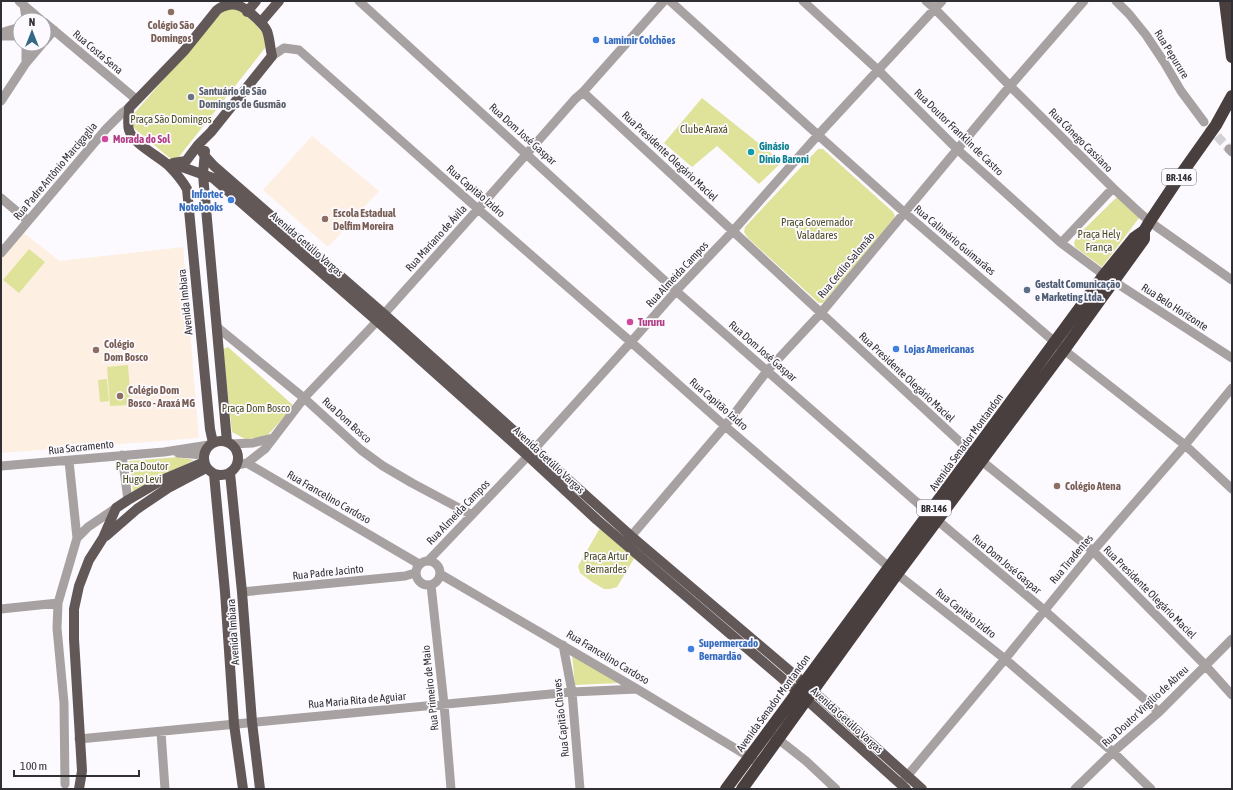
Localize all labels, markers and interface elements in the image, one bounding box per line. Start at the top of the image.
marker: Colégio São Domingos [166,7,176,17]
north arrow [12,12,52,52]
text: N [29,16,35,28]
place label: Colégio São Domingos [148,19,194,44]
street label: Rua Pepurure [1152,27,1192,81]
street label: Rua Costa Sena [71,28,125,76]
place label: Lamimir Colchões [604,34,676,46]
marker: Lamimir Colchões [591,35,601,45]
place label: Santuário de São Domingos de Gusmão [199,85,286,110]
street label: Rua Doutor Franklin de Castro [912,86,1006,178]
marker: Santuário de São Domingos de Gusmão [186,92,196,102]
street label: Rua Dom José Gaspar [487,101,559,168]
street label: Rua Cônego Cassiano [1047,106,1115,174]
street label: Rua Presidente Olegário Maciel [620,109,720,203]
park label: Praça São Domingos [130,113,212,125]
street label: Rua Padre Antônio Marcigaglia [11,120,99,222]
park label: Clube Araxá [680,123,728,135]
place label: Morada do Sol [113,133,171,145]
marker: Morada do Sol [100,134,110,144]
place label: Ginásio Dinio Baroni [759,140,809,165]
marker: Ginásio Dinio Baroni [746,147,756,157]
street label: Rua Capitão Izidro [444,162,508,220]
road number: BR-146 [1162,169,1196,185]
place label: Infortec Notebooks [179,188,224,213]
marker: Infortec Notebooks [226,195,236,205]
street label: Rua Mariano de Ávila [403,202,469,274]
street label: Rua Calimério Guimarães [912,203,998,277]
place label: Escola Estadual Delfim Moreira [333,207,397,232]
street label: Avenida Getúlio Vargas [268,209,346,279]
marker: Escola Estadual Delfim Moreira [320,214,330,224]
park label: Praça Governador Valadares [781,216,854,241]
park label: Praça Hely França [1078,228,1121,253]
street label: Rua Cecílio Salomão [815,230,877,300]
street label: Rua Almeida Campos [644,239,711,309]
street label: Avenida Imbiara [176,268,194,336]
place label: Gestalt Comunicação e Marketing Ltda. [1035,278,1120,303]
street label: Rua Belo Horizonte [1139,281,1211,333]
marker: Gestalt Comunicação e Marketing Ltda. [1022,285,1032,295]
place label: Tururu [638,316,665,328]
marker: Tururu [625,317,635,327]
street label: Rua Dom José Gaspar [727,318,800,384]
street label: Rua Presidente Olegário Maciel [857,330,957,424]
place label: Colégio Dom Bosco [104,338,148,363]
place label: Lojas Americanas [904,343,974,355]
marker: Lojas Americanas [891,344,901,354]
marker: Colégio Dom Bosco [91,345,101,355]
street label: Rua Capitão Izidro [687,375,751,433]
place label: Colégio Dom Bosco - Araxá MG [128,384,195,409]
marker: Colégio Dom Bosco - Araxá MG [115,391,125,401]
street label: Avenida Senador Montandon [927,391,1005,493]
street label: Rua Dom Bosco [320,395,374,445]
park label: Praça Dom Bosco [222,402,290,414]
street label: Avenida Getúlio Vargas [511,424,587,496]
street label: Rua Sacramento [48,438,114,456]
park label: Praça Doutor Hugo Levi [116,460,169,485]
street label: Rua Francelino Cardoso [285,468,373,526]
street label: Rua Almeida Campos [424,477,492,547]
place label: Colégio Atena [1065,480,1121,492]
marker: Colégio Atena [1052,481,1062,491]
road number: BR-146 [917,500,951,516]
street label: Rua Dom José Gaspar [970,532,1044,597]
street label: Rua Tiradentes [1047,532,1095,586]
street label: Rua Presidente Olegário Maciel [1101,543,1199,641]
park label: Praça Artur Bernardes [584,550,629,575]
street label: Rua Padre Jacinto [292,562,364,582]
street label: Rua Capitão Izidro [933,586,999,640]
street label: Avenida Imbiara [225,599,241,665]
street label: Rua Francelino Cardoso [564,628,652,686]
place label: Supermercado Bernardão [699,637,758,662]
marker: Supermercado Bernardão [686,644,696,654]
street label: Rua Primeiro de Maio [420,645,440,731]
street label: Avenida Senador Montandon [734,652,812,754]
street label: Rua Doutor Virgílio de Abreu [1100,663,1190,749]
street label: Rua Capitão Chaves [551,678,571,758]
street label: Avenida Getúlio Vargas [809,685,885,755]
street label: Rua Maria Rita de Aguiar [308,690,407,710]
scale bar [14,752,139,778]
text: 100 m [20,759,47,773]

